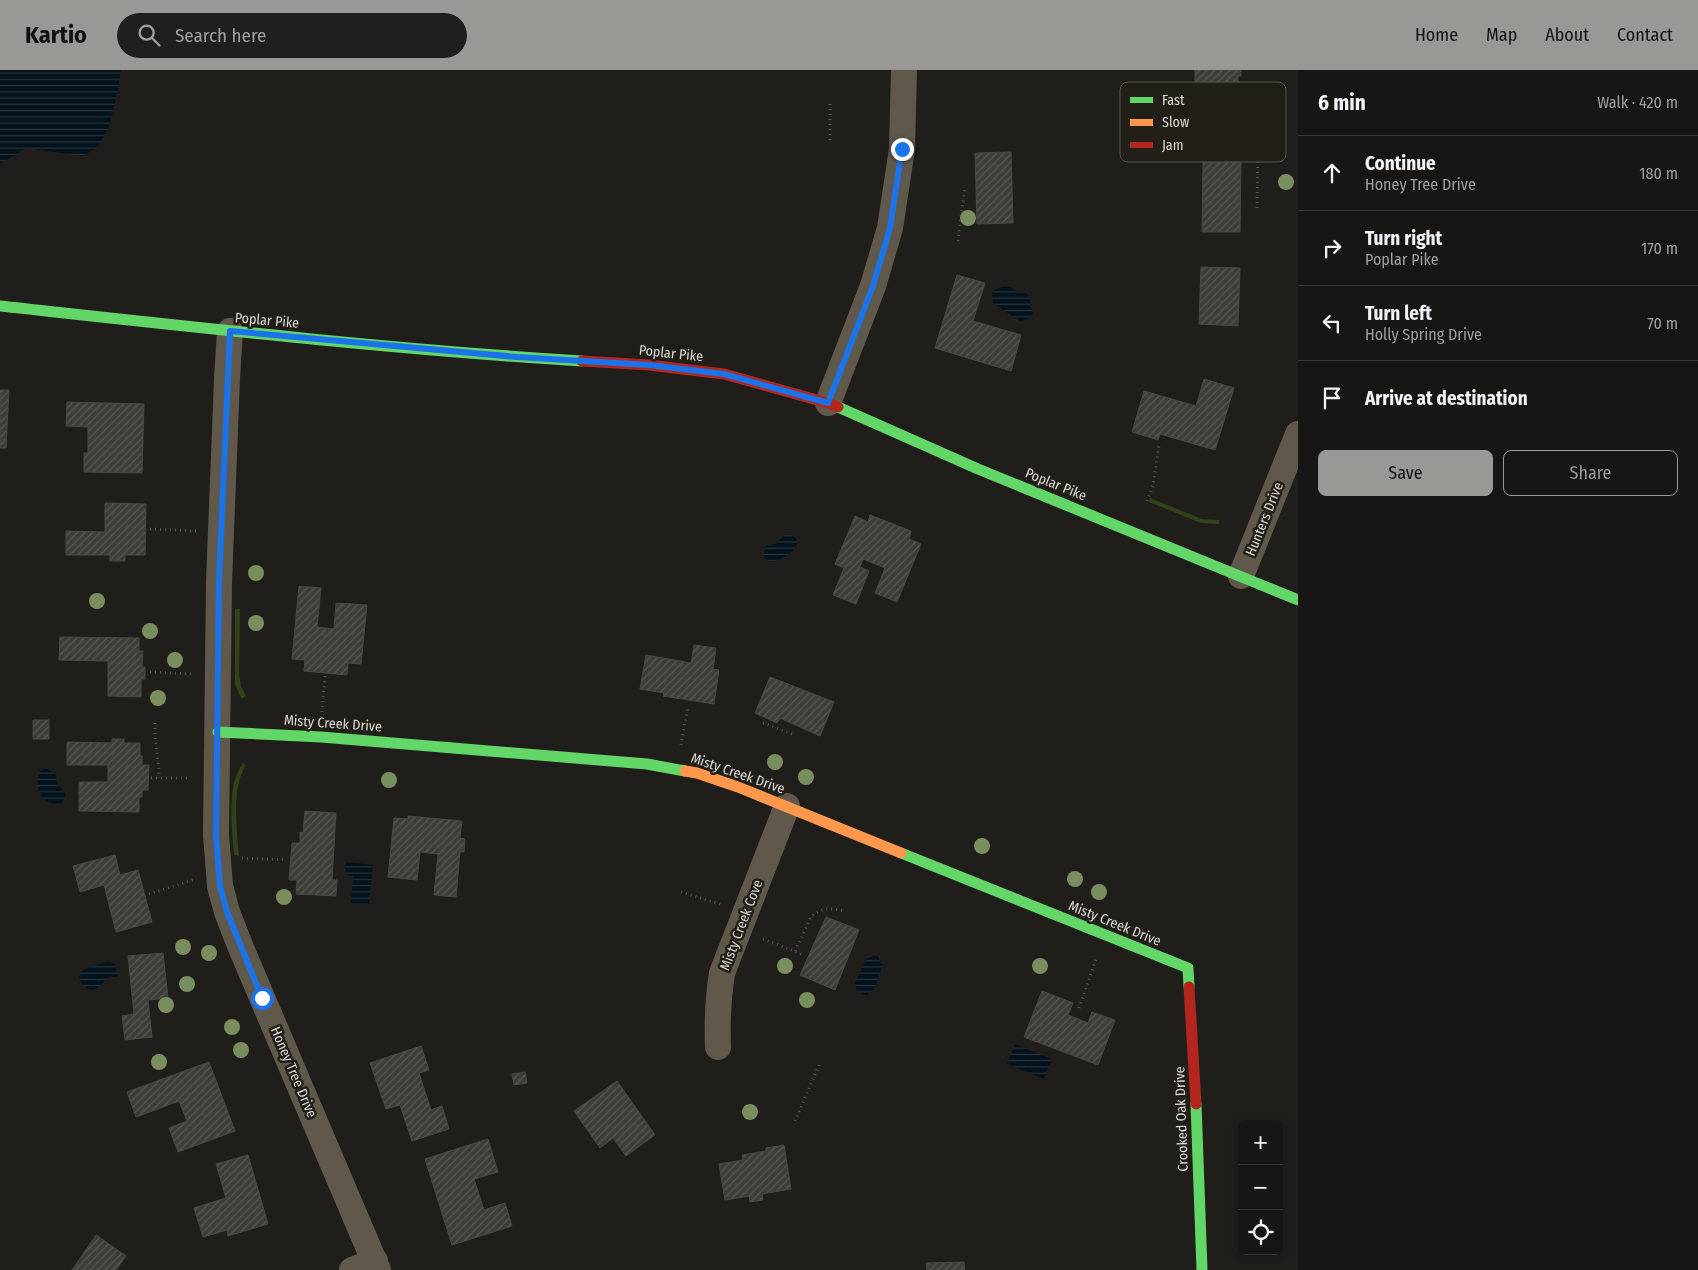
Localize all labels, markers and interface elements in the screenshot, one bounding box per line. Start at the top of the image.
search box [117,13,467,58]
text: Kartio [25,21,87,49]
icon: search [135,21,163,49]
text: Search here [175,24,266,47]
text: Home [1415,24,1458,46]
text: Map [1486,24,1517,46]
text: About [1545,24,1589,46]
text: Contact [1617,24,1673,46]
legend [1120,82,1286,162]
text: 6 min [1318,90,1366,116]
text: Fast [1162,92,1185,109]
text: Walk · 420 m [1597,93,1678,112]
text: Slow [1162,114,1189,131]
text: Jam [1162,137,1183,154]
route end [891,138,914,161]
text: Continue [1365,152,1436,175]
icon: ahead [1318,159,1346,187]
text: 180 m [1639,164,1678,183]
text: Honey Tree Drive [1365,175,1476,194]
text: Turn right [1365,227,1442,250]
icon: right [1318,234,1346,262]
text: 170 m [1641,239,1678,258]
text: Poplar Pike [1365,250,1439,269]
text: Turn left [1365,302,1432,325]
street label: Poplar Pike [234,309,300,332]
icon: left [1318,309,1346,337]
text: 70 m [1647,314,1678,333]
text: Holly Spring Drive [1365,325,1482,344]
street label: Poplar Pike [638,342,704,365]
icon: arrive [1318,384,1346,412]
text: Arrive at destination [1365,387,1528,410]
button: Save [1318,450,1493,496]
button: Share [1503,450,1678,496]
street label: Poplar Pike [1023,464,1089,504]
street label: Hunters Drive [1242,480,1287,559]
street label: Misty Creek Drive [283,712,383,735]
street label: Misty Creek Drive [689,749,787,798]
street label: Misty Creek Cove [716,877,767,973]
street label: Misty Creek Drive [1066,897,1164,950]
route start [251,987,274,1010]
street label: Honey Tree Drive [267,1024,320,1120]
street label: Crooked Oak Drive [1171,1066,1192,1172]
map controls [1238,1120,1283,1255]
button: + [1238,1120,1283,1165]
button: − [1238,1165,1283,1210]
button: locate [1238,1210,1283,1255]

